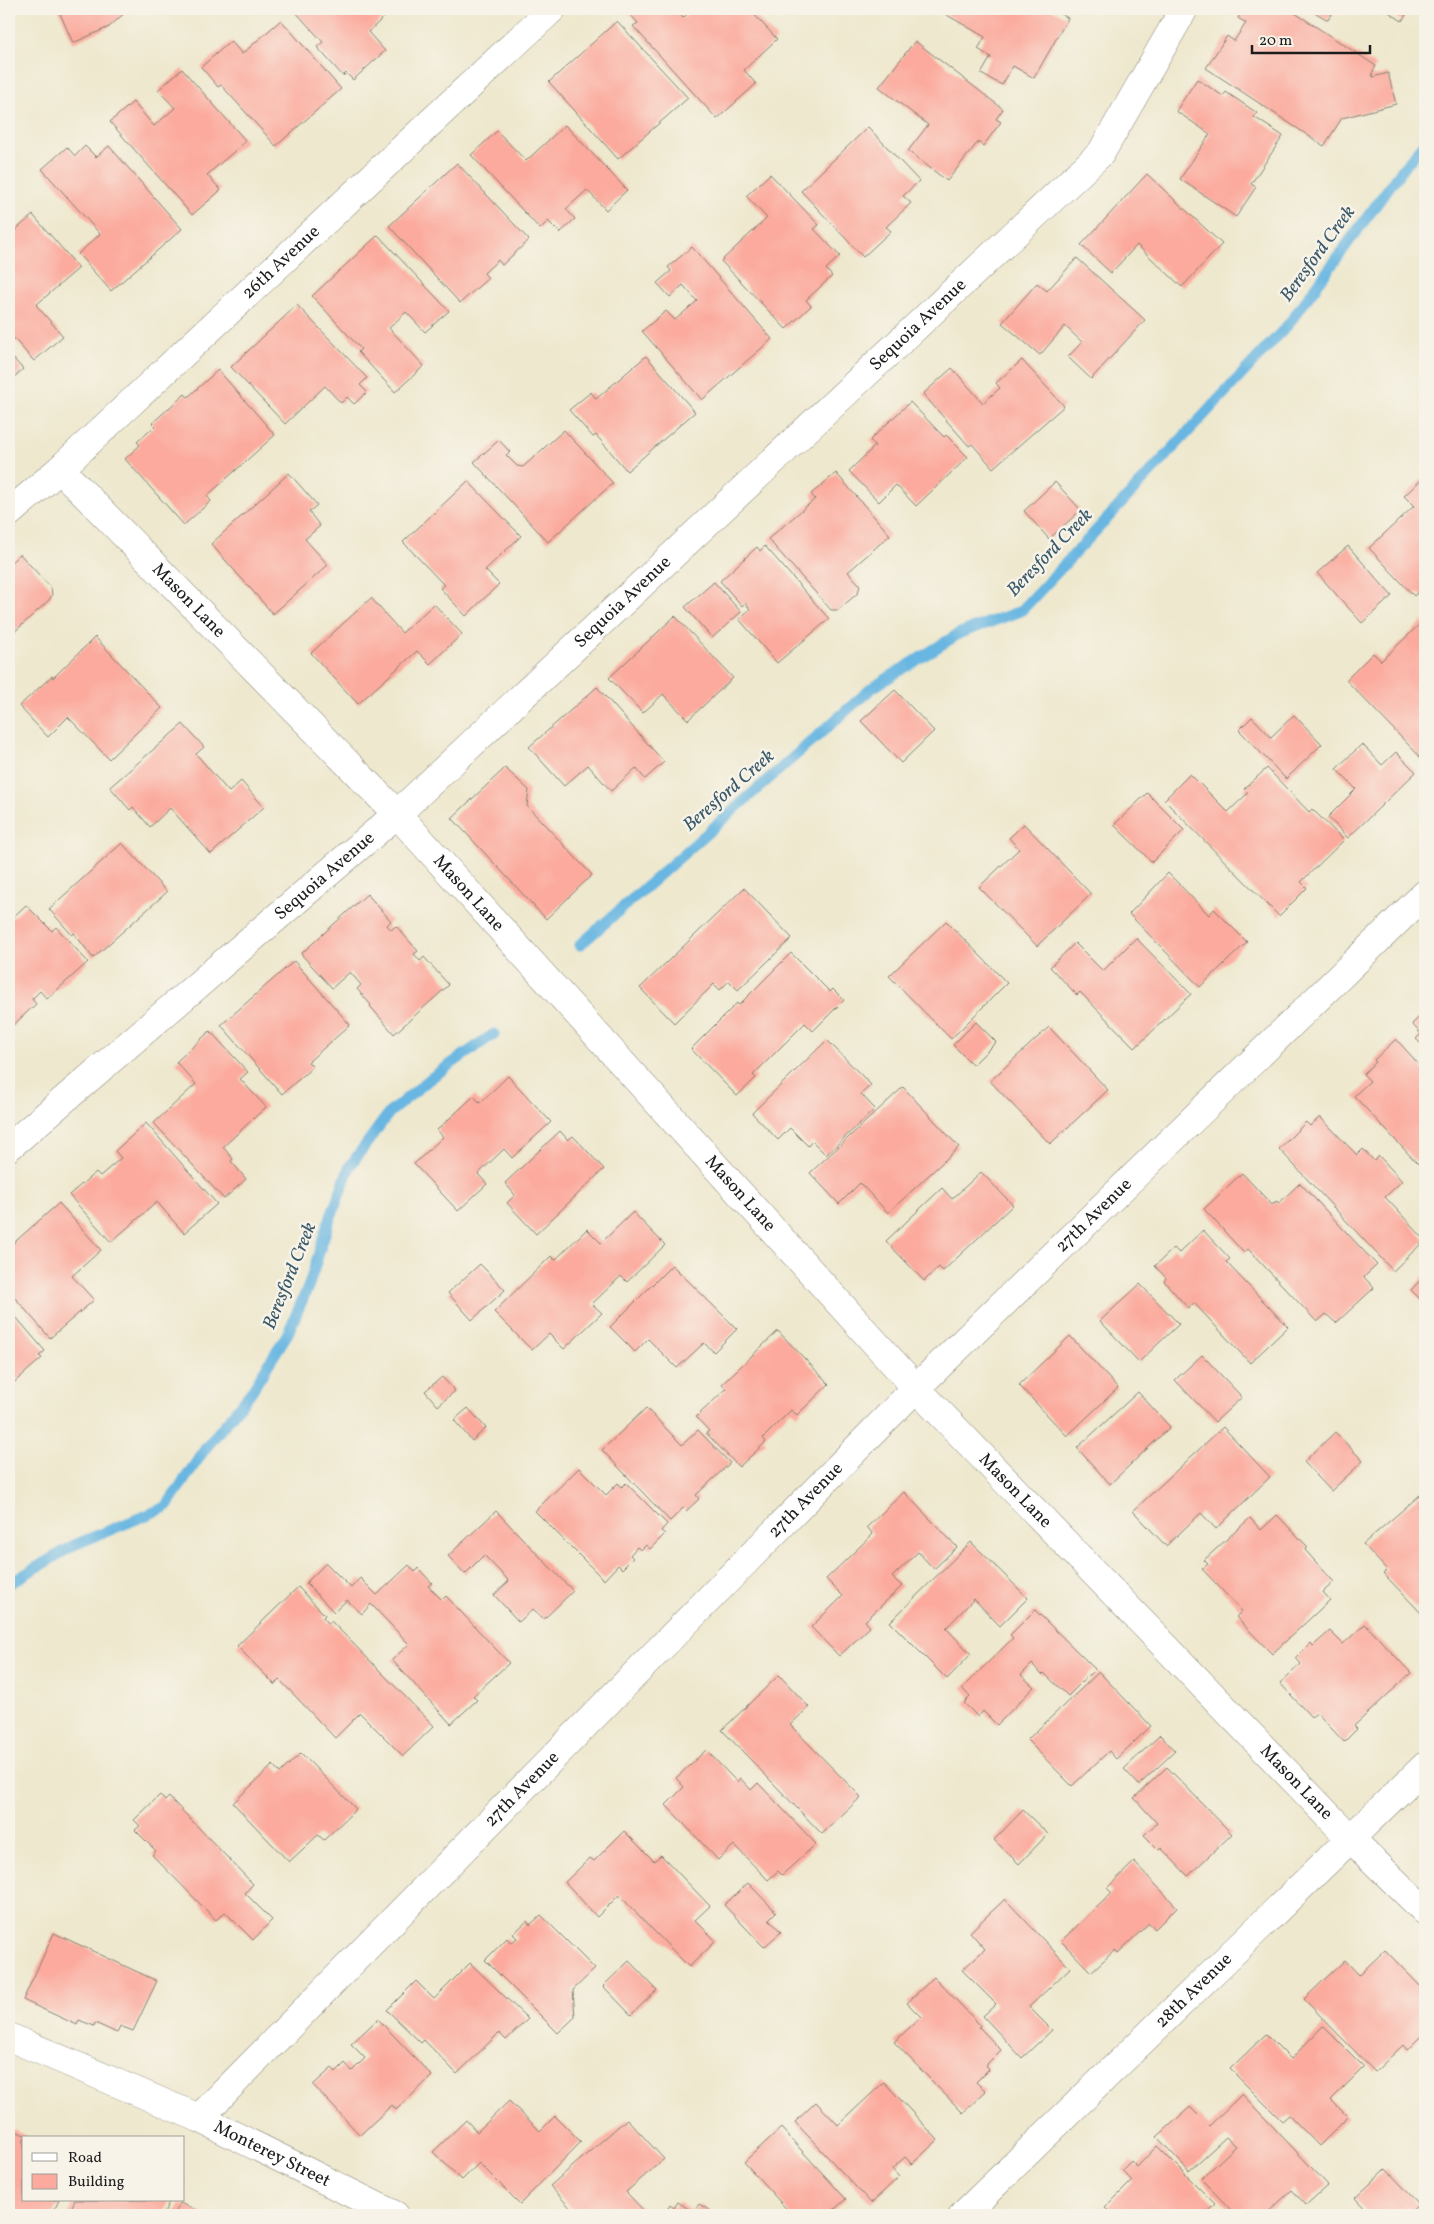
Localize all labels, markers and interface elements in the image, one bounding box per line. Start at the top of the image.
scale bar [1252,22,1369,54]
text: 20 m [1259,31,1292,52]
water label: Beresford Creek [1274,200,1362,308]
street label: 26th Avenue [237,220,326,305]
street label: Sequoia Avenue [864,273,972,377]
water label: Beresford Creek [1001,503,1099,603]
street label: Sequoia Avenue [569,550,677,654]
street label: Mason Lane [146,558,231,644]
water label: Beresford Creek [678,744,781,838]
street label: Sequoia Avenue [269,826,380,926]
street label: Mason Lane [427,849,510,937]
street label: Mason Lane [699,1150,782,1237]
street label: 27th Avenue [1050,1172,1138,1258]
water label: Beresford Creek [257,1218,323,1333]
street label: Mason Lane [973,1448,1057,1534]
street label: 27th Avenue [763,1457,849,1544]
street label: Mason Lane [1254,1739,1339,1825]
street label: 27th Avenue [479,1746,565,1833]
street label: 28th Avenue [1150,1947,1238,2034]
street label: Monterey Street [209,2115,335,2194]
legend [22,2136,185,2202]
text: Road [68,2148,102,2169]
text: Building [68,2172,125,2193]

